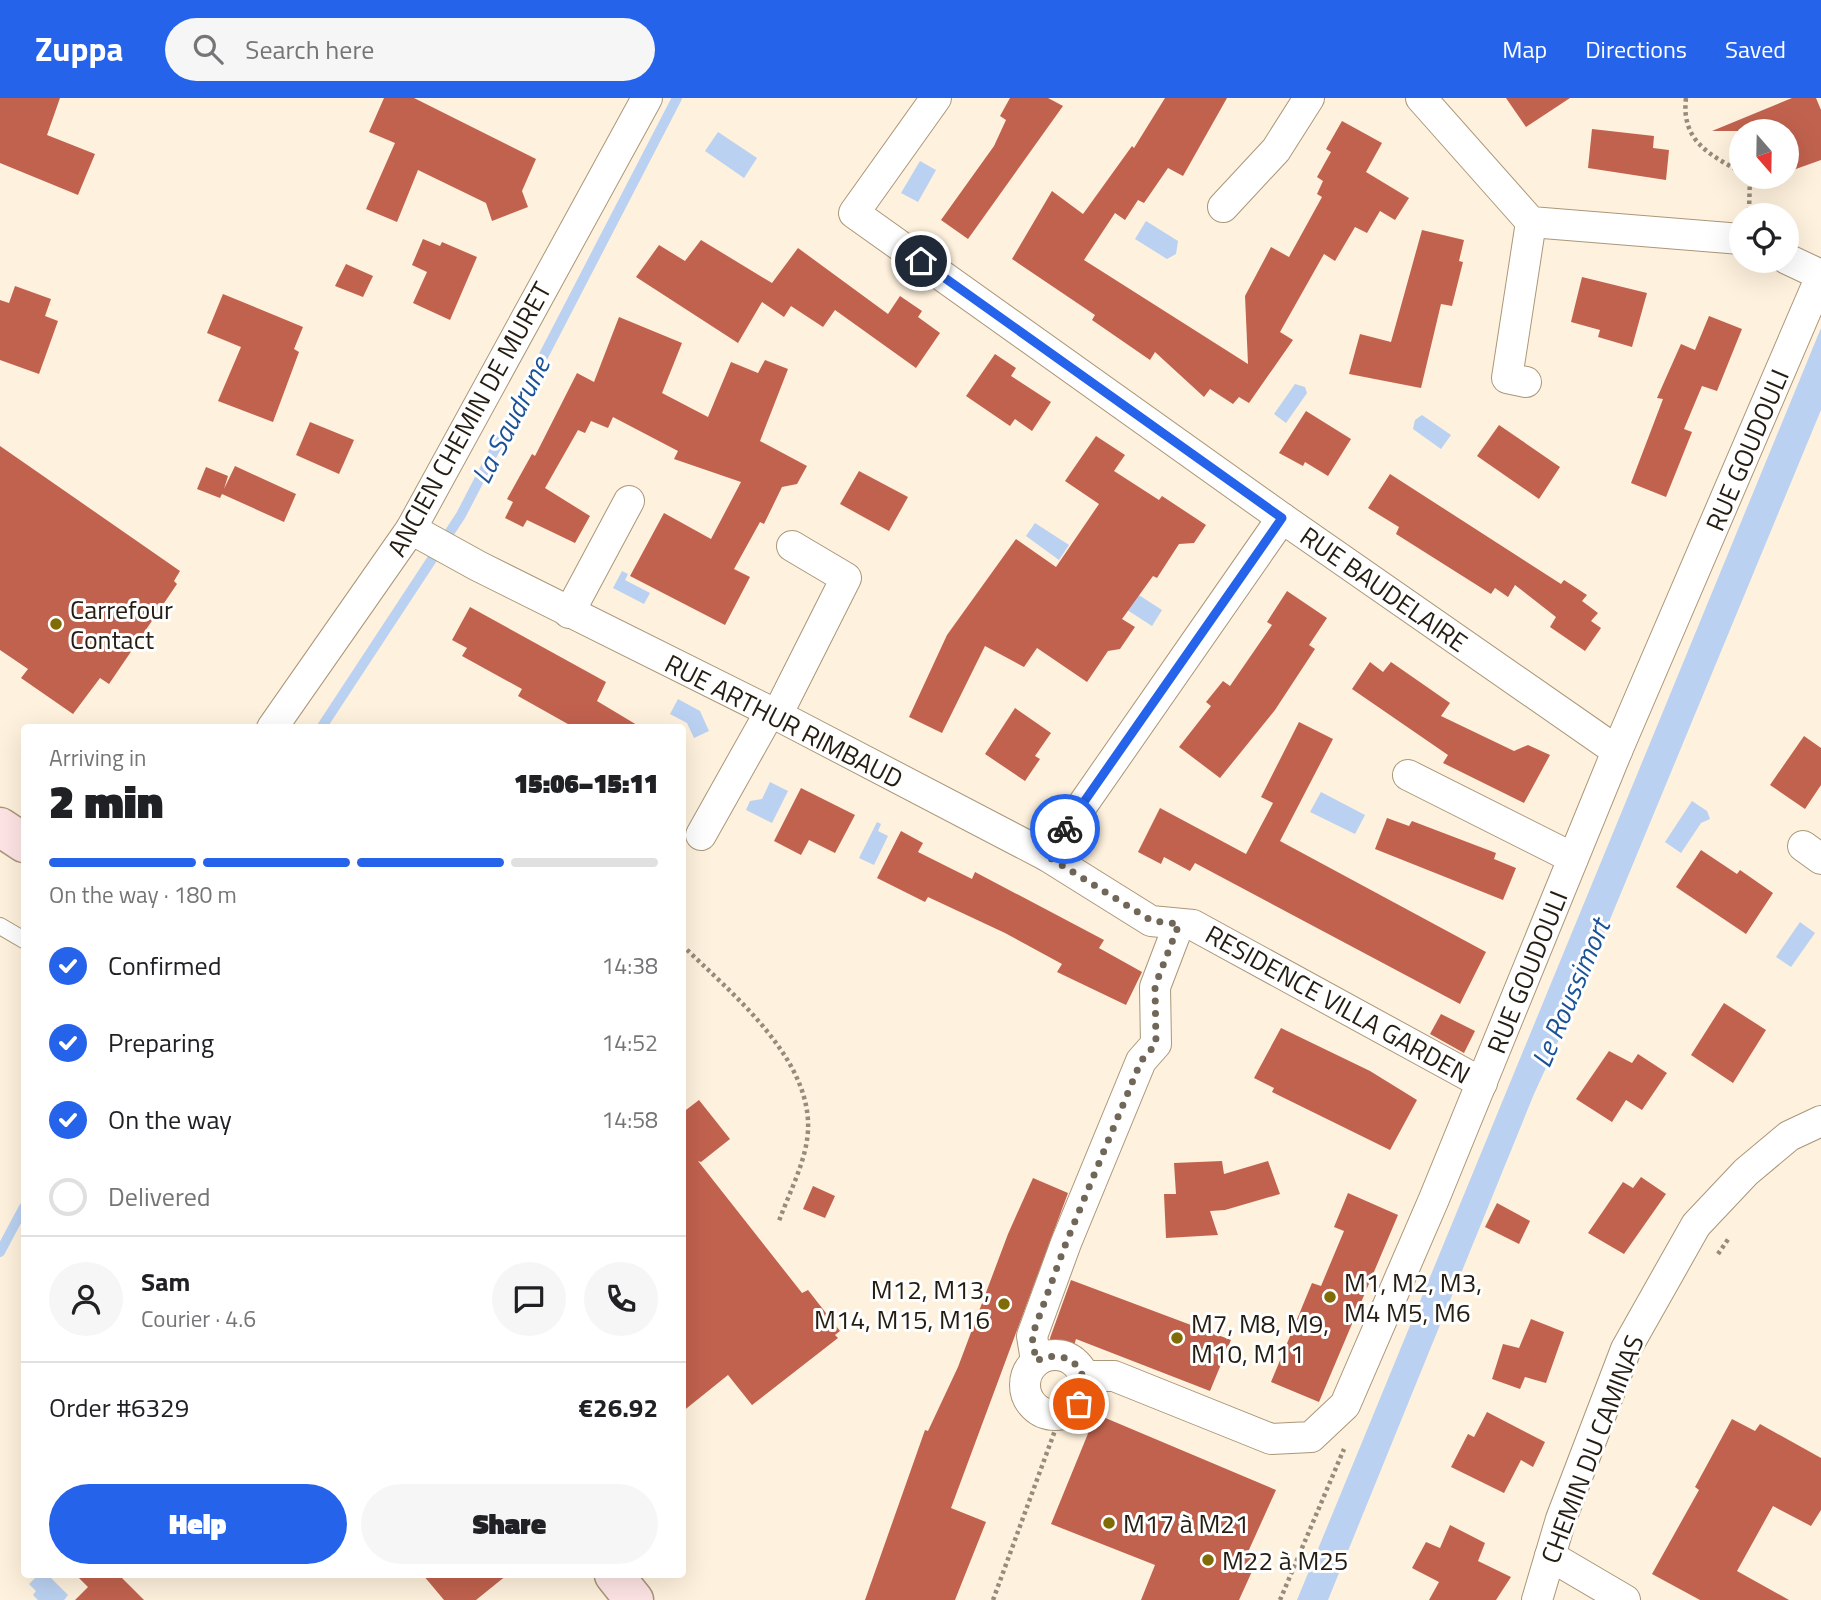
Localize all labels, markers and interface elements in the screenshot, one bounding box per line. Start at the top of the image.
search box [165,18,655,81]
text: Zuppa [35,24,123,74]
icon: search [189,30,227,68]
text: Search here [245,30,374,69]
text: Map [1502,31,1547,67]
text: Directions [1585,31,1687,67]
text: Saved [1725,31,1786,67]
north arrow [1729,119,1799,189]
map controls [1729,119,1799,273]
button: locate [1729,203,1799,273]
pin [891,231,951,291]
icon: home [902,242,940,280]
street label: ANCIEN CHEMIN DE MURET [377,274,561,563]
water label: La Saudrune [460,347,561,491]
street label: RUE GOUDOULI [1695,363,1799,537]
street label: RUE BAUDELAIRE [1292,517,1476,661]
place label: Carrefour Contact [70,590,173,659]
marker: Carrefour Contact [48,616,64,632]
street label: RUE ARTHUR RIMBAUD [658,644,910,798]
text: Arriving in [49,740,146,775]
text: 15:06–15:11 [514,764,658,803]
text: 2 min [49,766,163,836]
courier [1030,794,1100,864]
icon: bike [1046,810,1084,848]
text: On the way · 180 m [49,877,237,912]
street label: RUE GOUDOULI [1477,885,1577,1059]
water label: Le Roussimort [1519,909,1622,1074]
street label: RESIDENCE VILLA GARDEN [1198,915,1478,1093]
text: Confirmed [108,946,222,985]
icon: check [49,947,87,985]
text: 14:38 [601,948,658,983]
text: Preparing [108,1023,214,1062]
icon: check [49,1024,87,1062]
text: 14:52 [601,1025,658,1060]
text: On the way [108,1100,232,1139]
icon: check [49,1101,87,1139]
text: 14:58 [601,1102,658,1137]
text: Delivered [108,1177,211,1216]
button: person [49,1262,123,1336]
text: Sam [141,1262,190,1301]
button: chat [492,1262,566,1336]
button: phone [584,1262,658,1336]
place label: M1, M2, M3, M4 M5, M6 [1344,1263,1482,1332]
place label: M12, M13, M14, M15, M16 [814,1270,990,1339]
marker: M1, M2, M3, M4 M5, M6 [1322,1289,1338,1305]
marker: M12, M13, M14, M15, M16 [996,1296,1012,1312]
text: Courier · 4.6 [141,1301,256,1336]
place label: M7, M8, M9, M10, M11 [1191,1304,1329,1373]
street label: CHEMIN DU CAMINAS [1530,1329,1654,1569]
marker: M7, M8, M9, M10, M11 [1169,1330,1185,1346]
pin [1049,1374,1109,1434]
icon: bag [1060,1385,1098,1423]
text: Order #6329 [49,1388,189,1427]
text: €26.92 [579,1388,658,1427]
button: Help [49,1484,347,1564]
button: Share [361,1484,658,1564]
place label: M17 à M21 [1123,1504,1249,1543]
marker: M17 à M21 [1101,1515,1117,1531]
place label: M22 à M25 [1222,1541,1348,1580]
marker: M22 à M25 [1200,1552,1216,1568]

